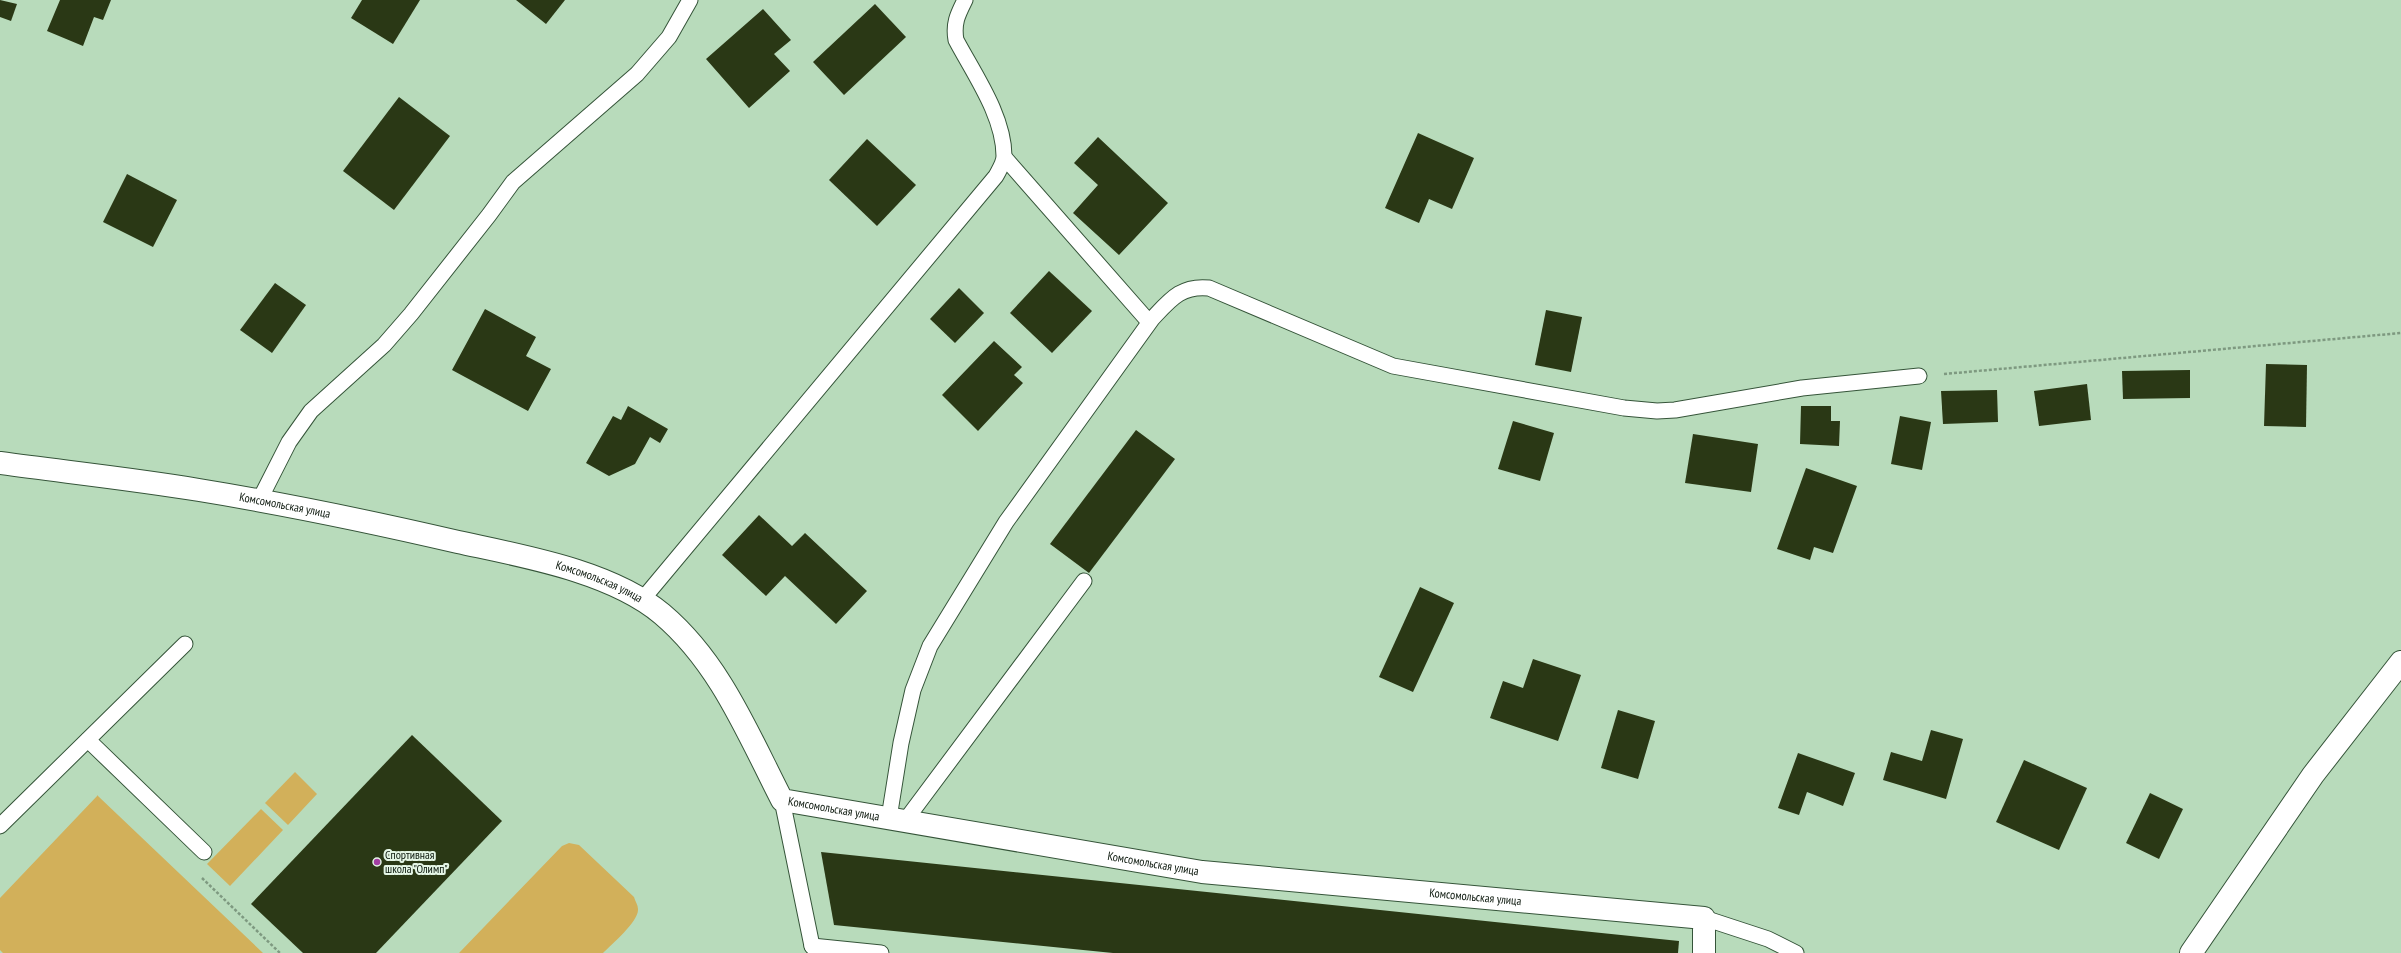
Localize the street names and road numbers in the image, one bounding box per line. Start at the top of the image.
street label: Комсомольская улица [238,489,332,521]
street label: Комсомольская улица [554,557,646,605]
street label: Комсомольская улица [787,793,881,824]
street label: Комсомольская улица [1106,848,1200,878]
street label: Комсомольская улица [1429,885,1522,908]

